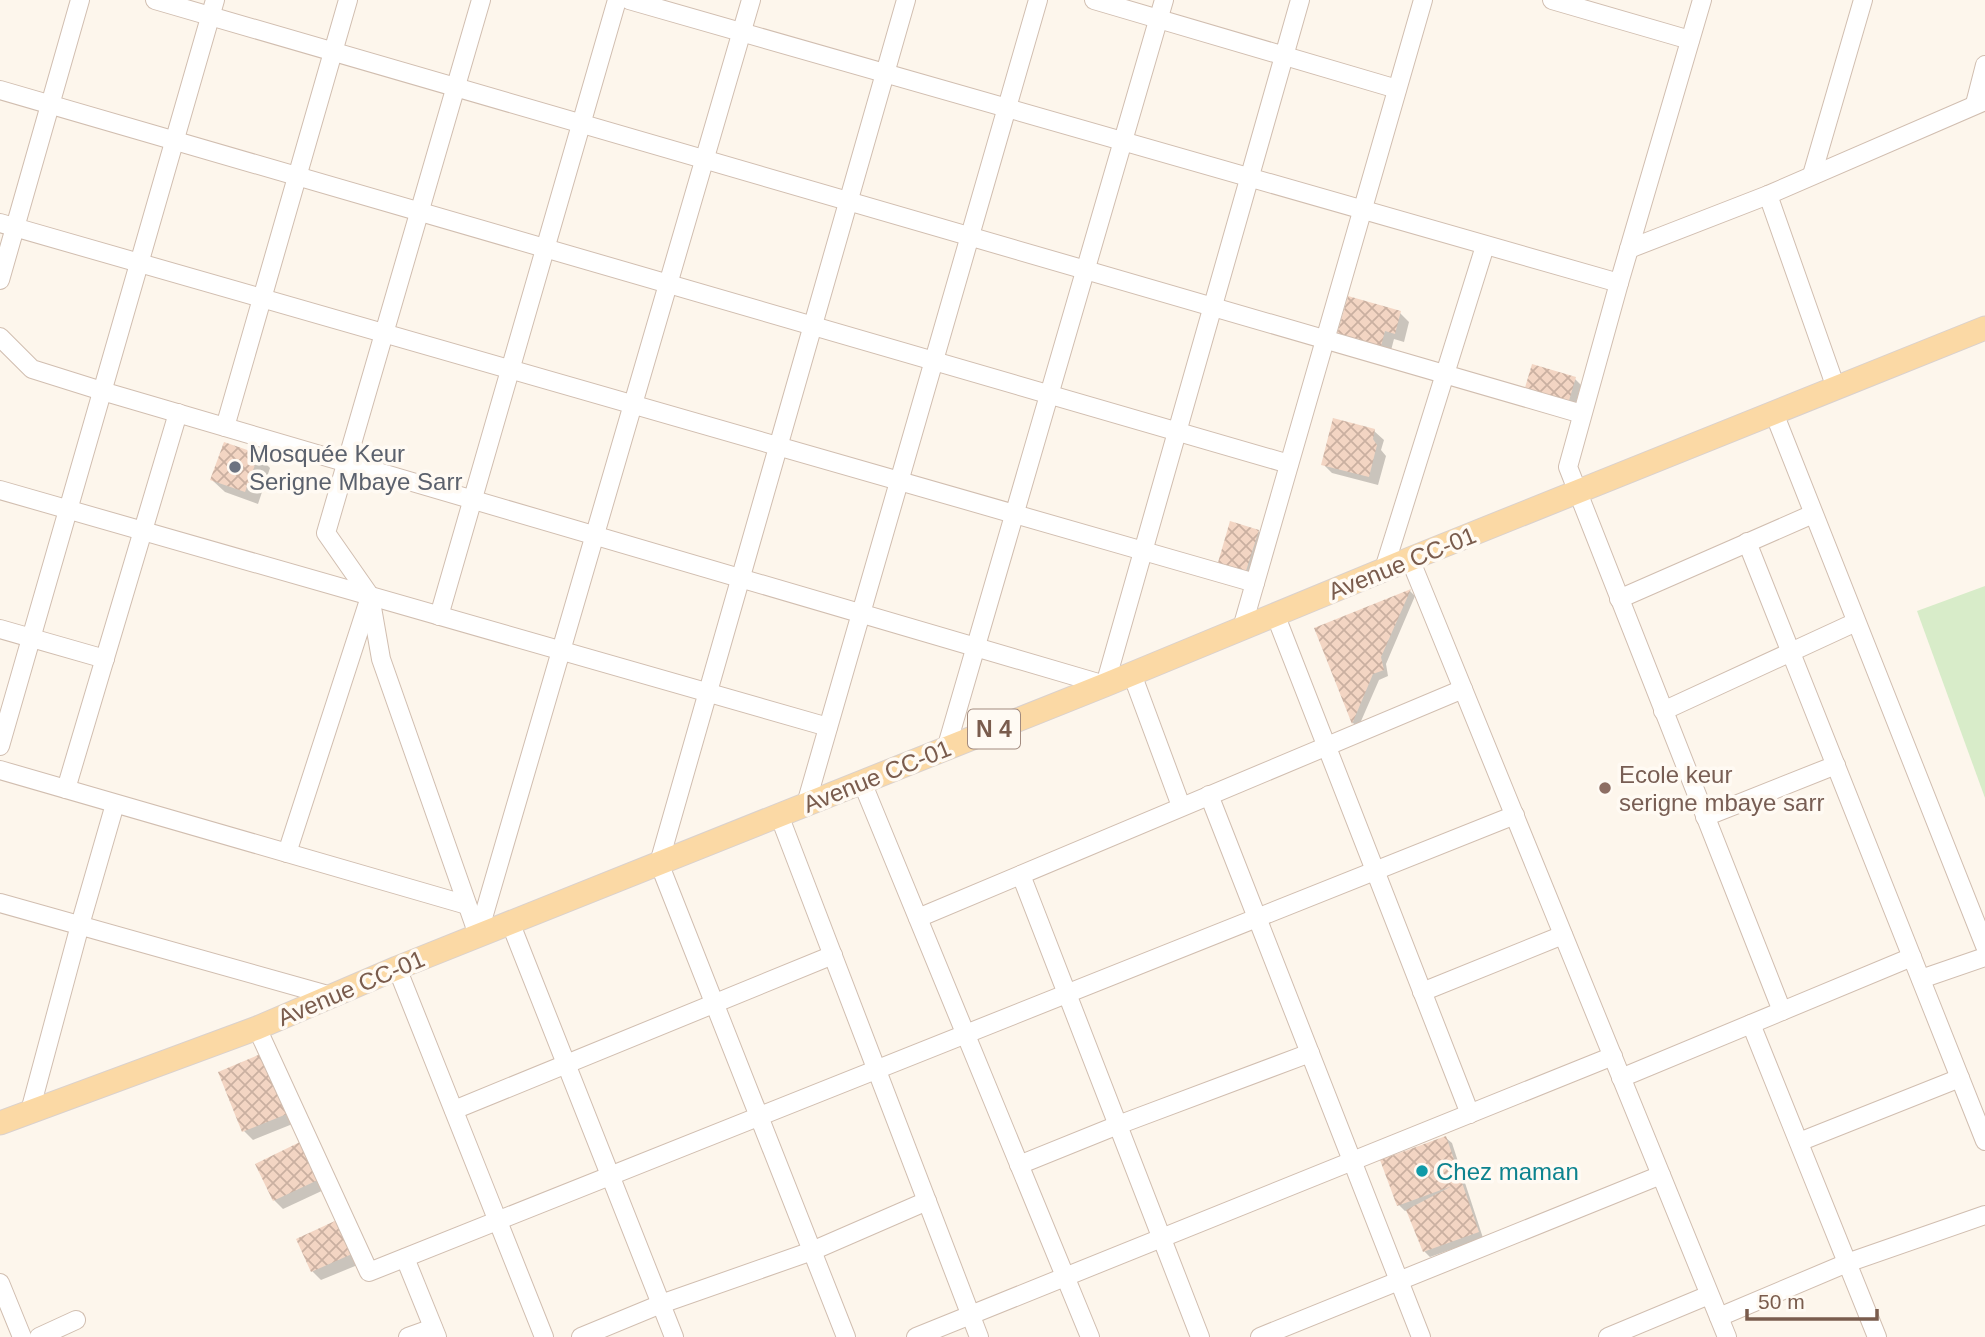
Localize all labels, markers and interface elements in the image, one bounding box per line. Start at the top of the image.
place label: Mosquée Keur Serigne Mbaye Sarr [249,440,462,495]
marker: Mosquée Keur Serigne Mbaye Sarr [227,459,243,475]
street label: Avenue CC-01 [1324,521,1480,605]
road number: N 4 [968,709,1020,748]
street label: Avenue CC-01 [799,734,955,818]
place label: Ecole keur serigne mbaye sarr [1619,761,1824,816]
marker: Ecole keur serigne mbaye sarr [1597,780,1613,796]
street label: Avenue CC-01 [273,945,429,1031]
place label: Chez maman [1436,1158,1579,1185]
marker: Chez maman [1414,1163,1430,1179]
scale bar [1747,1278,1876,1322]
text: 50 m [1758,1290,1805,1313]

